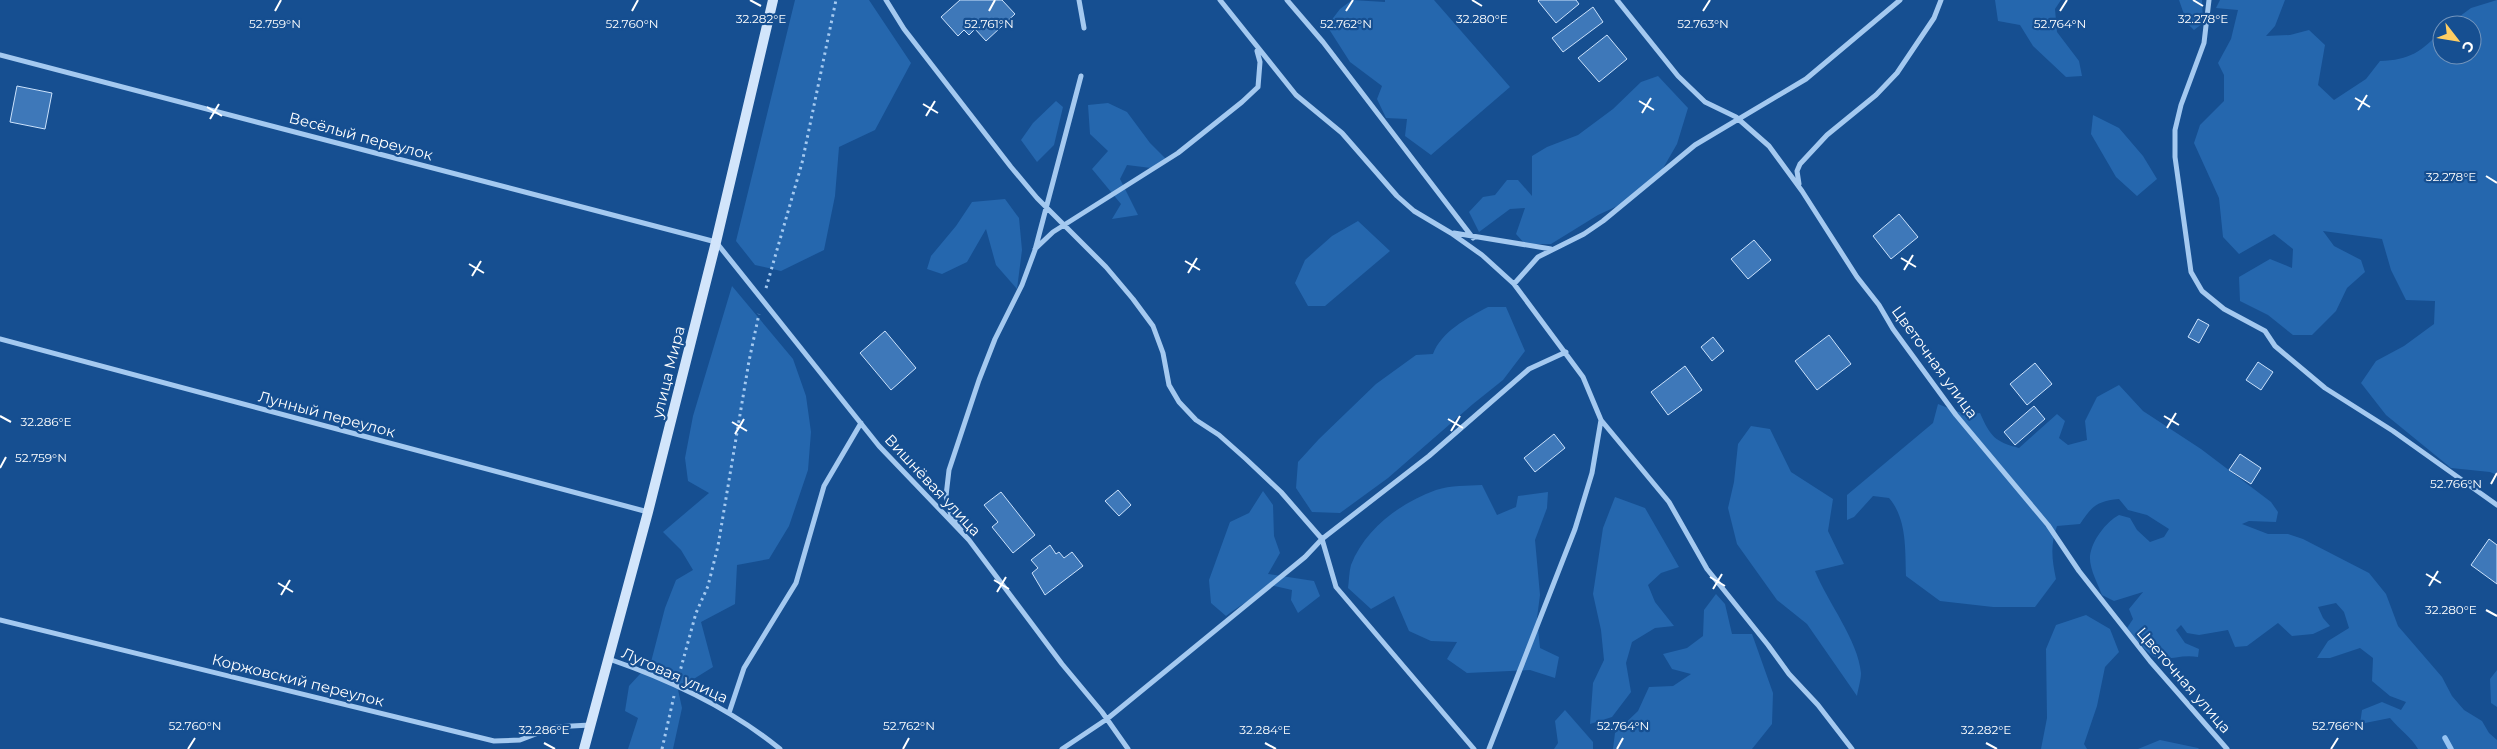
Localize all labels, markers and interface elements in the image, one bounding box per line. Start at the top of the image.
text: 32.282°E [736,11,786,26]
text: 32.280°E [1456,11,1508,26]
text: 32.278°E [2178,11,2228,26]
north arrow [2432,15,2482,65]
text: 52.759°N [249,16,301,31]
text: 52.760°N [606,16,658,31]
text: 52.761°N [964,16,1014,31]
text: 52.762°N [1320,16,1372,31]
text: 52.763°N [1677,16,1729,31]
text: 52.764°N [2034,16,2086,31]
text: С [2458,38,2478,56]
street label: Весёлый переулок [287,108,435,164]
text: 32.278°E [2426,169,2476,184]
street label: Цветочная улица [1888,302,1982,422]
street label: улица Мира [647,324,689,421]
street label: Лунный переулок [256,387,398,441]
text: 32.286°E [21,414,71,429]
street label: Вишнёвая улица [881,430,985,540]
text: 52.759°N [15,450,67,465]
text: 52.766°N [2430,476,2482,491]
text: 32.280°E [2425,602,2477,617]
street label: Цветочная улица [2133,623,2235,737]
street label: Луговая улица [619,643,731,707]
street label: Коржовский переулок [210,649,386,711]
text: 52.760°N [169,718,221,733]
text: 52.762°N [883,718,935,733]
text: 52.764°N [1597,718,1649,733]
text: 52.766°N [2312,718,2364,733]
text: 32.286°E [519,722,569,737]
text: 32.284°E [1239,722,1291,737]
text: 32.282°E [1961,722,2011,737]

